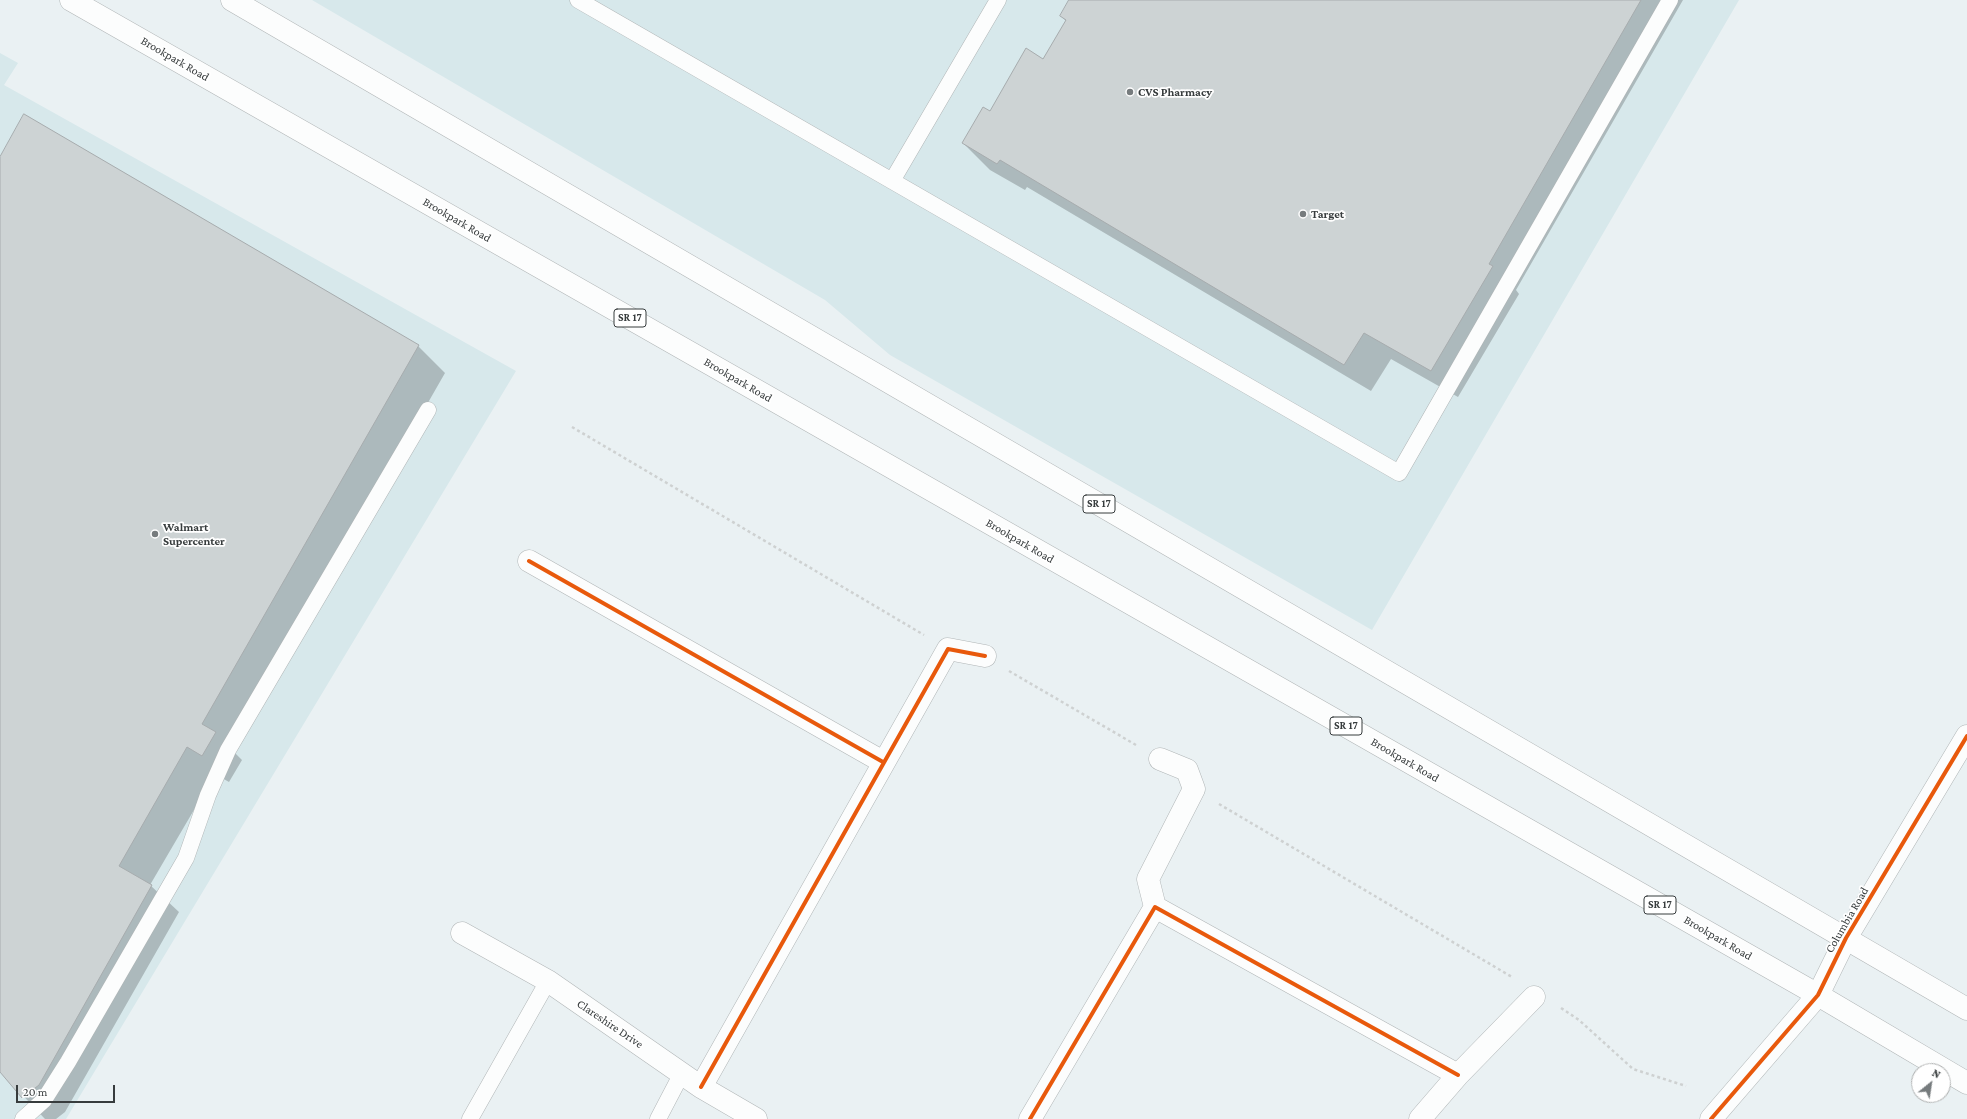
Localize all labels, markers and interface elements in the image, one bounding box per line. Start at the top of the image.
street label: Brookpark Road [138,34,212,84]
place label: CVS Pharmacy [1138,85,1212,99]
marker: CVS Pharmacy [1125,87,1135,97]
street label: Brookpark Road [420,195,494,245]
place label: Target [1311,207,1344,221]
marker: Target [1298,209,1308,219]
road number: SR 17 [614,309,646,327]
street label: Brookpark Road [701,355,775,405]
road number: SR 17 [1083,495,1115,513]
street label: Brookpark Road [983,516,1057,566]
place label: Walmart Supercenter [163,520,225,548]
marker: Walmart Supercenter [150,529,160,539]
road number: SR 17 [1330,717,1362,735]
street label: Brookpark Road [1368,735,1442,785]
street label: Columbia Road [1822,885,1872,955]
road number: SR 17 [1644,896,1676,914]
street label: Brookpark Road [1681,913,1755,963]
street label: Clareshire Drive [574,997,646,1051]
north arrow [1911,1063,1951,1103]
text: N [1930,1066,1943,1081]
scale bar [18,1077,117,1103]
text: 20 m [23,1085,47,1099]

